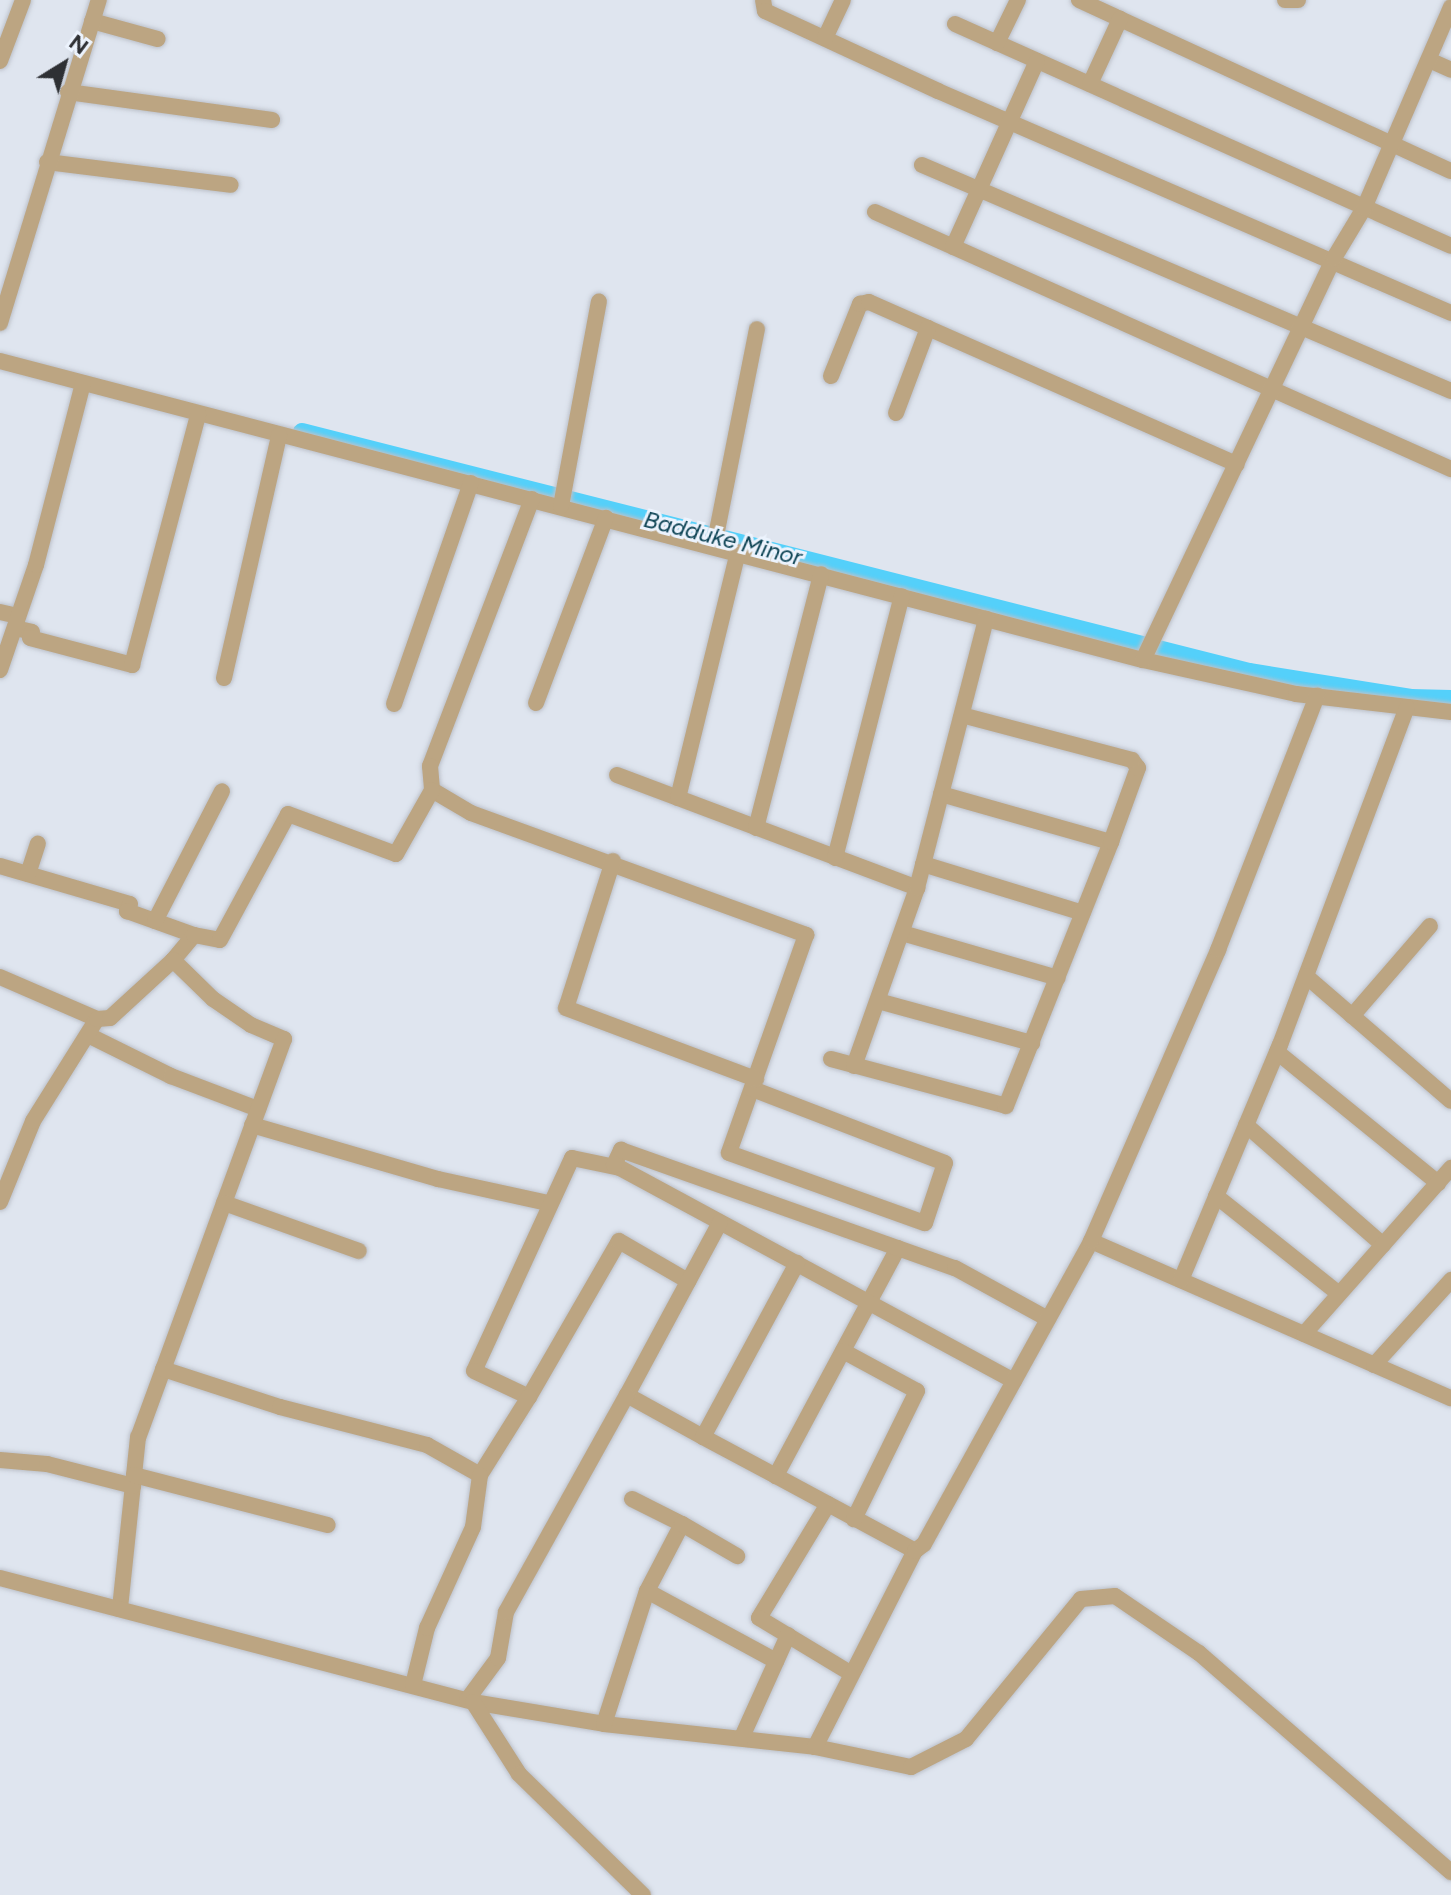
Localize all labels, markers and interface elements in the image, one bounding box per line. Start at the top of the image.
north arrow [24,24,104,104]
text: N [64,29,94,60]
water label: Badduke Minor [641,504,805,572]

